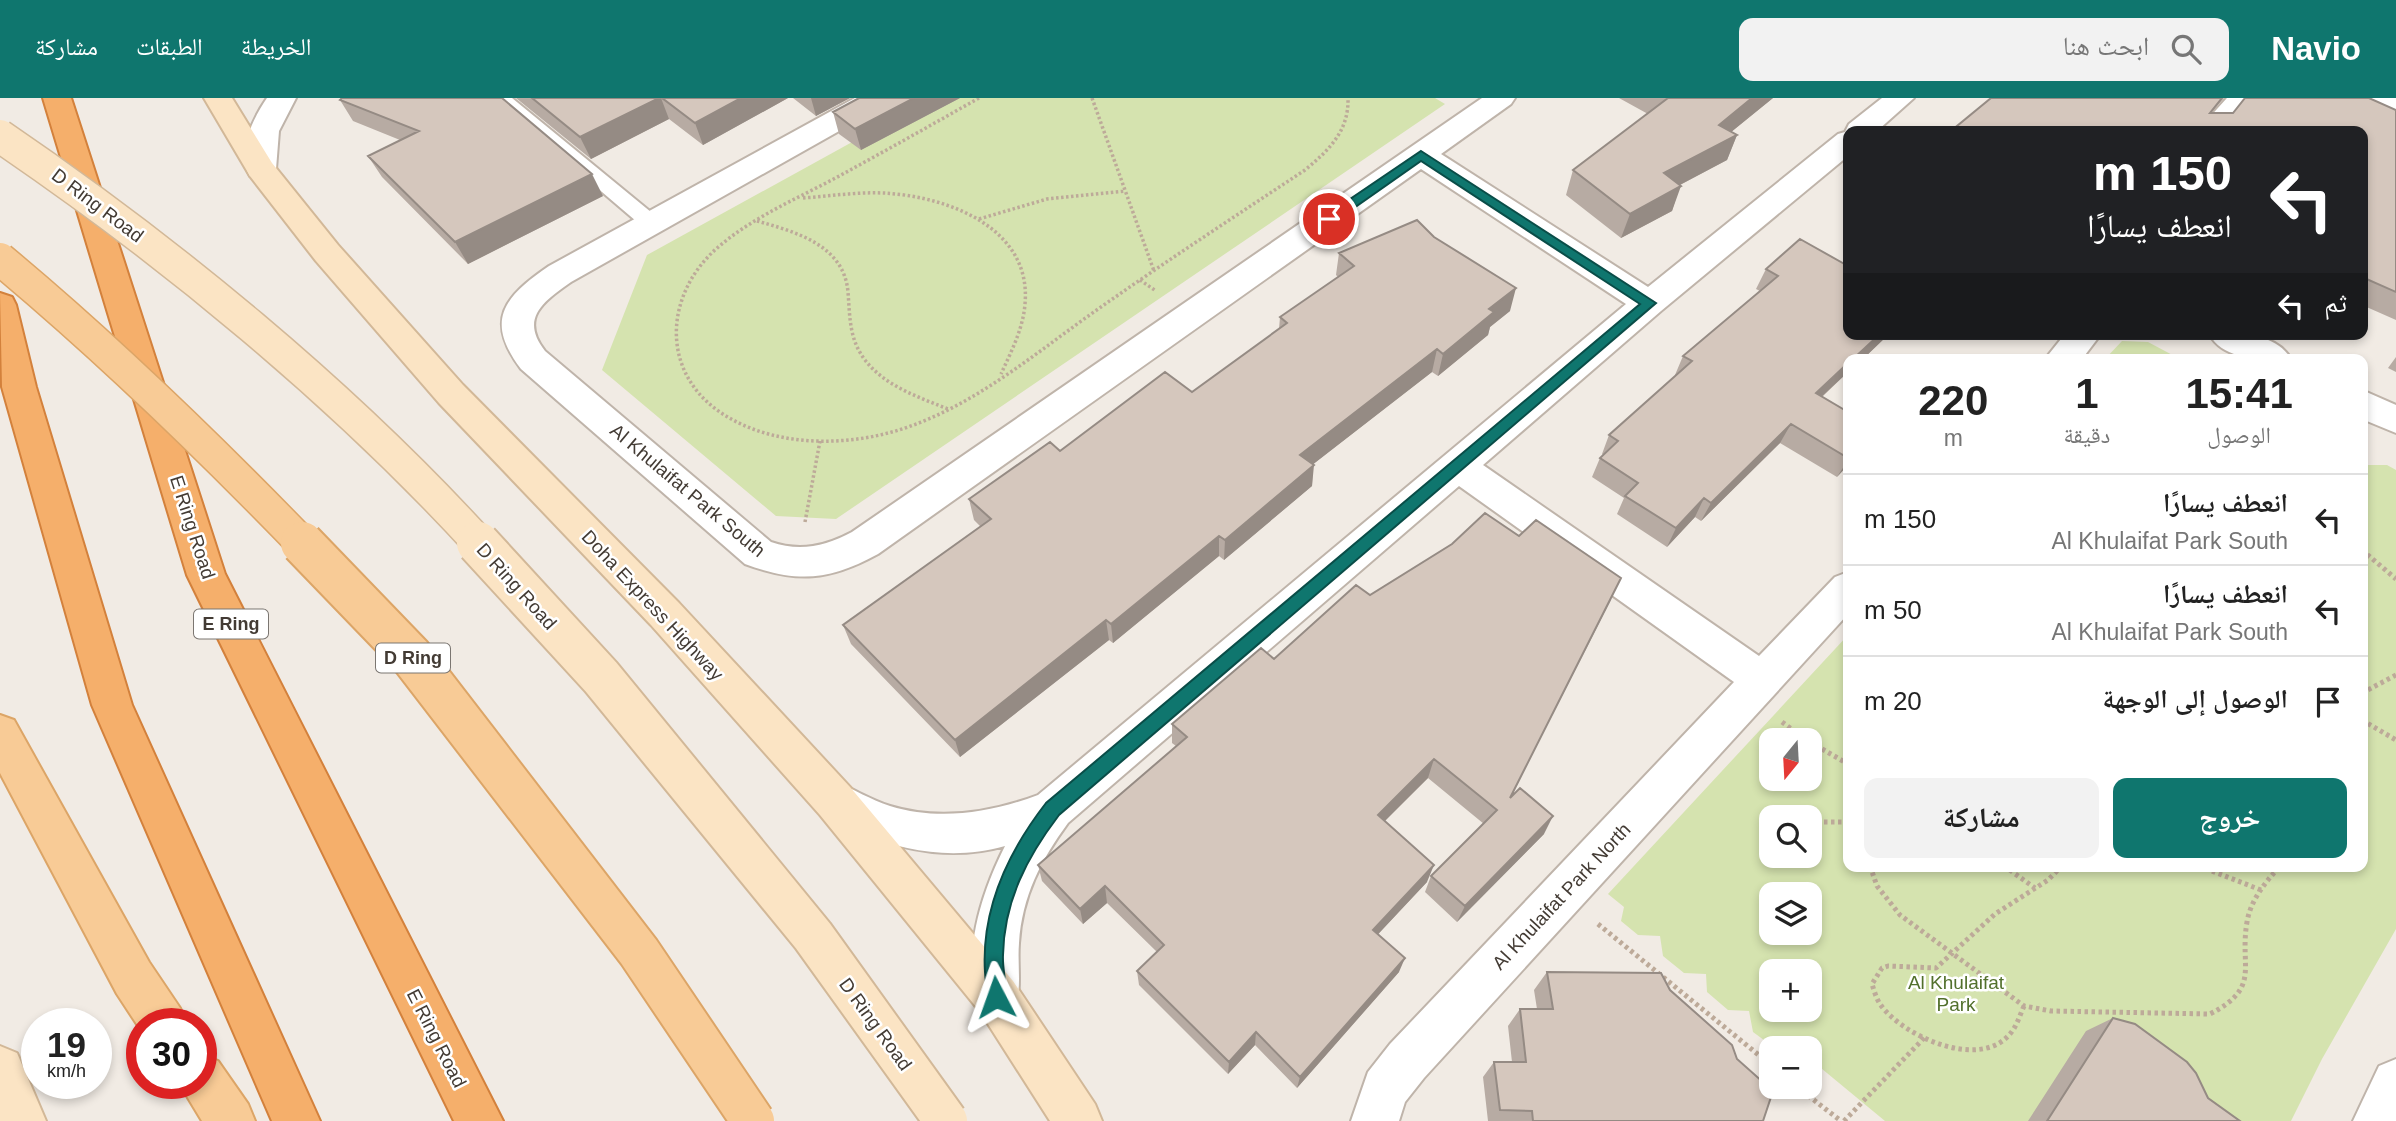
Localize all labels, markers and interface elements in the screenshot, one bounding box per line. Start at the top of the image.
search box [1739,18,2229,81]
icon: search [2167,30,2205,68]
text: Navio [2271,30,2361,67]
text: ابحث هنا [2063,31,2149,61]
text: مشاركة [35,33,98,60]
text: الطبقات [136,33,203,60]
text: الخريطة [241,33,311,60]
text: 150 m [2093,146,2232,200]
icon: left [2256,154,2347,245]
street label: D Ring Road [48,164,147,247]
pin [1299,189,1359,249]
icon: arrive [1310,200,1348,238]
text: انعطف يسارًا [2087,208,2232,244]
icon: left [2272,287,2310,325]
text: ثم [2324,288,2347,318]
text: 1 [2075,370,2099,417]
text: 15:41 [2185,370,2293,417]
text: 220 [1918,377,1988,424]
street label: Al Khulaifat Park South [606,420,769,561]
text: دقيقة [2063,422,2110,448]
text: الوصول [2207,422,2271,448]
text: m [1944,425,1963,451]
street label: E Ring Road [166,473,219,582]
text: انعطف يسارًا [2163,488,2288,518]
icon: left [2309,501,2347,539]
text: 150 m [1864,504,1936,534]
street label: Doha Express Highway [578,526,728,685]
text: Al Khulaifat Park South [2051,528,2288,554]
street label: D Ring Road [472,539,561,634]
text: انعطف يسارًا [2163,579,2288,609]
icon: left [2309,592,2347,630]
text: 50 m [1864,595,1922,625]
road number: E Ring [194,610,268,638]
text: Al Khulaifat Park South [2051,619,2288,645]
road number: D Ring [376,644,450,672]
icon: arrive [2309,683,2347,721]
text: الوصول إلى الوجهة [2103,684,2288,714]
text: 20 m [1864,686,1922,716]
north arrow [1759,728,1822,791]
map controls [1759,728,1822,1099]
button: مشاركة [1864,778,2099,858]
button: خروج [2113,778,2347,858]
button: search [1759,805,1822,868]
street label: Al Khulaifat Park North [1488,819,1635,974]
button: layers [1759,882,1822,945]
button: + [1759,959,1822,1022]
position arrow [959,960,1033,1034]
park label: Al Khulaifat Park [1908,972,2005,1015]
street label: D Ring Road [835,974,916,1074]
street label: E Ring Road [403,985,470,1091]
speed limit sign: 30 [126,1008,217,1099]
text: 19 [47,1025,86,1064]
button: − [1759,1036,1822,1099]
text: km/h [47,1061,86,1081]

